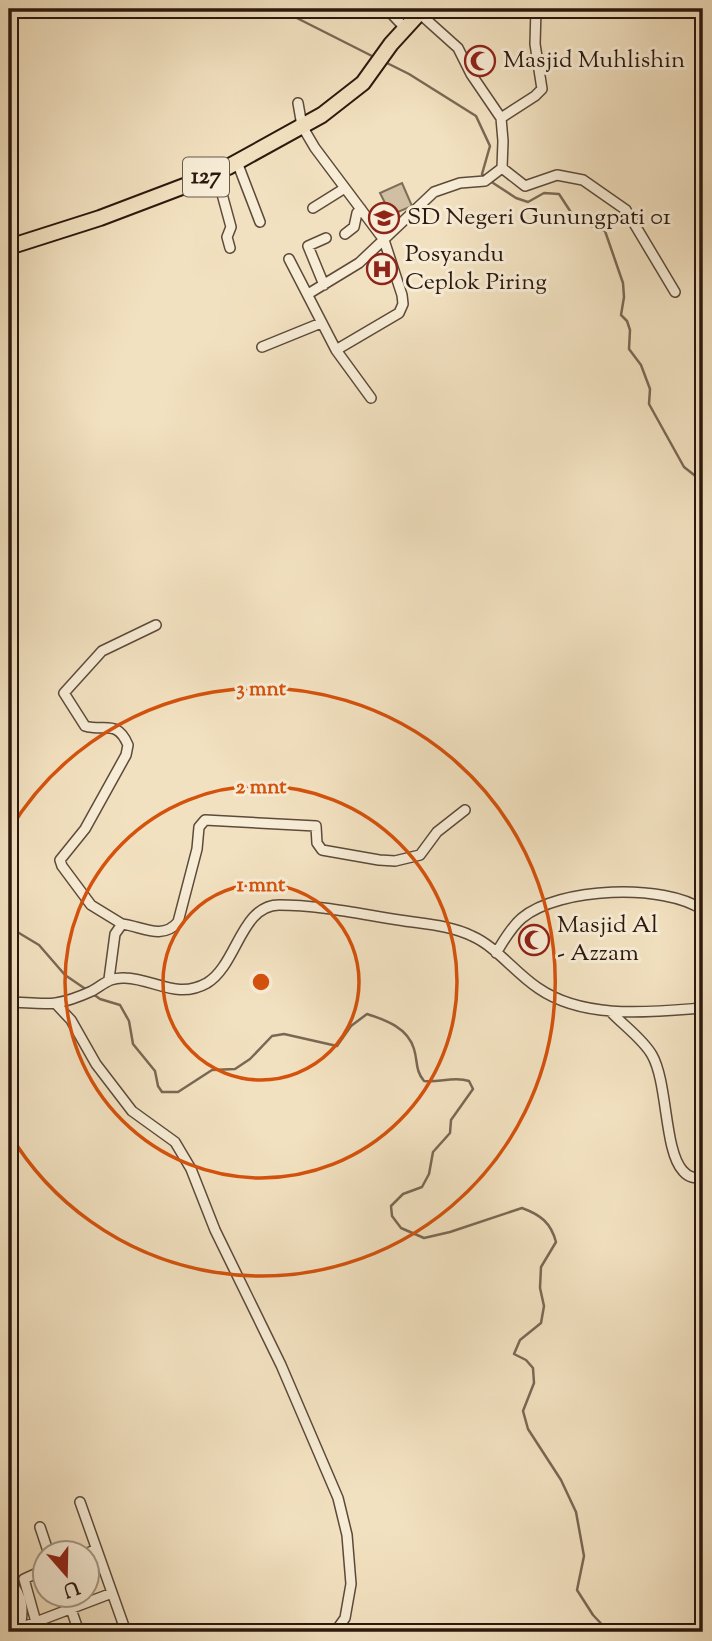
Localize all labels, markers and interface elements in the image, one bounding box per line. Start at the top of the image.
mosque icon: Masjid Muhlishin [463,44,497,78]
place label: Masjid Muhlishin [503,44,685,78]
road number: 127 [183,158,229,196]
school or university icon: SD Negeri Gunungpati 01 [367,201,401,235]
place label: SD Negeri Gunungpati 01 [407,201,671,235]
place label: Posyandu Ceplok Piring [405,238,547,300]
hospital icon: Posyandu Ceplok Piring [365,252,399,286]
text: 3 mnt [236,675,287,705]
text: 2 mnt [235,773,287,803]
text: 1 mnt [237,871,286,901]
place label: Masjid Al - Azzam [557,909,658,971]
mosque icon: Masjid Al - Azzam [517,923,551,957]
centre of rings [249,970,273,994]
north arrow [32,1540,102,1610]
text: U [59,1572,83,1603]

